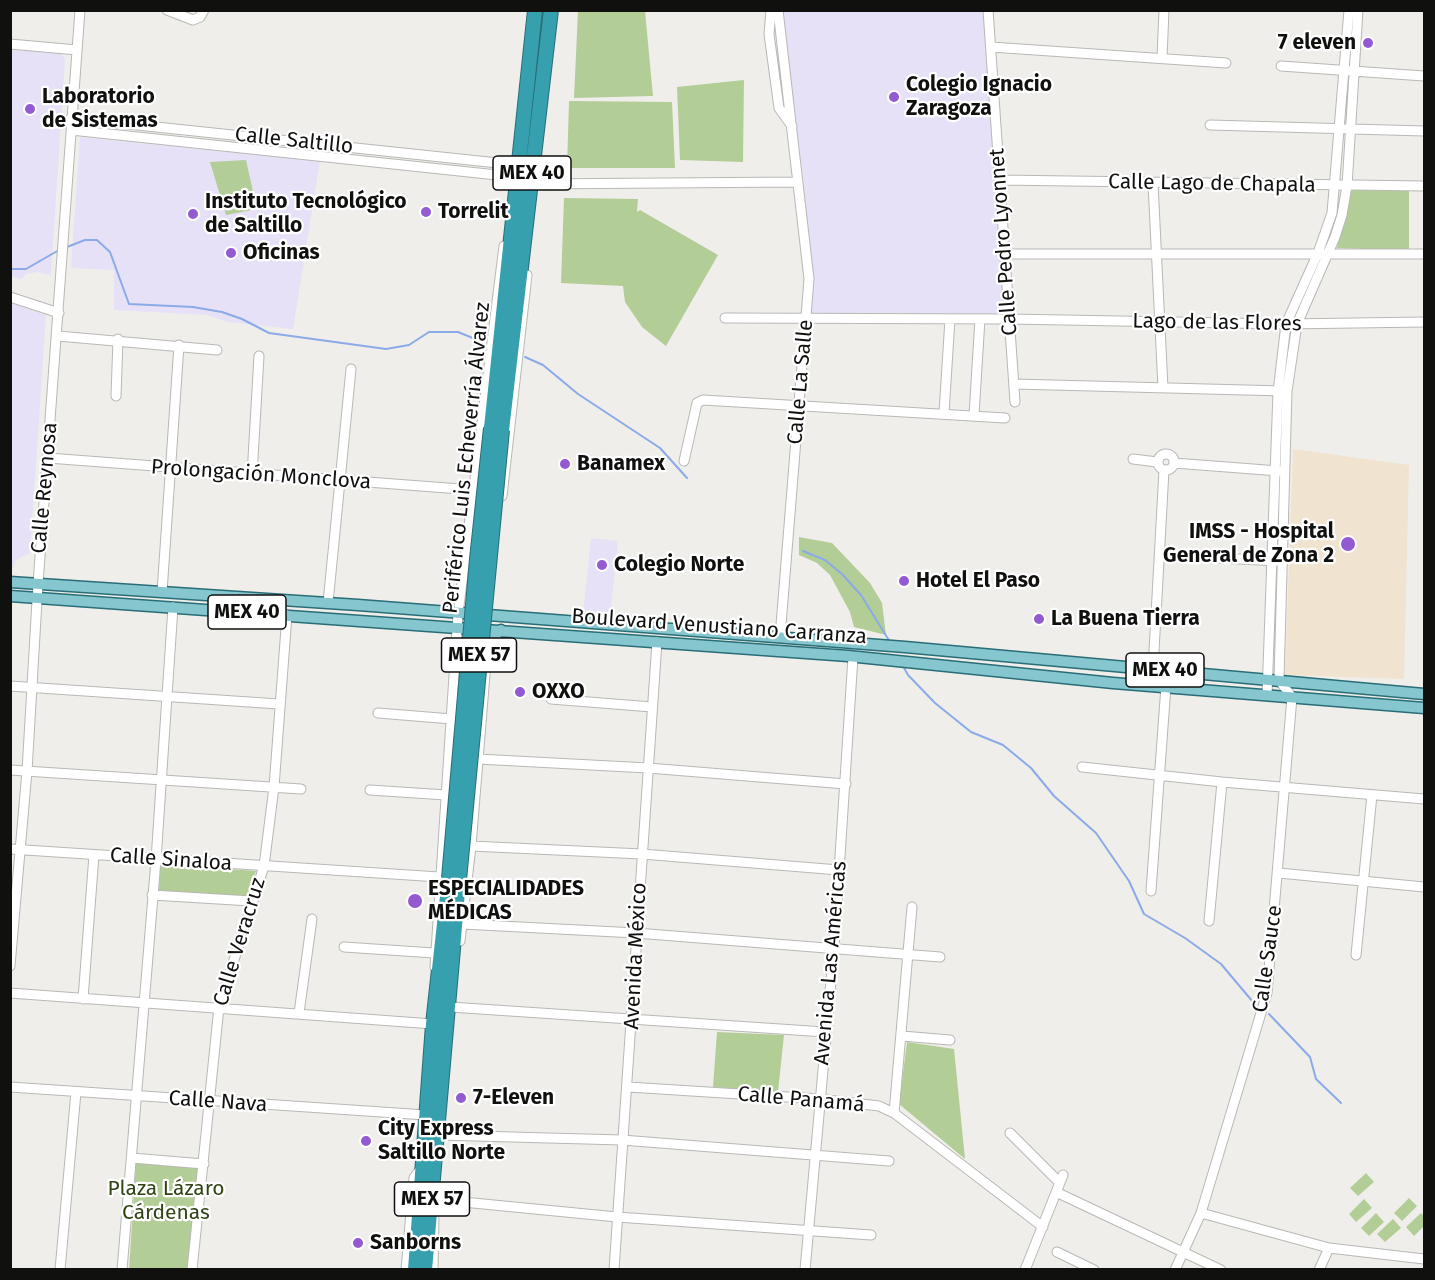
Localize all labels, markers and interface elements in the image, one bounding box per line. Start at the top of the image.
place label: 7 eleven [1278,30,1356,56]
marker: 7 eleven [1361,36,1375,50]
place label: Colegio Ignacio Zaragoza [906,72,1052,122]
place label: Laboratorio de Sistemas [42,84,158,134]
marker: Colegio Ignacio Zaragoza [887,90,901,104]
marker: Laboratorio de Sistemas [23,102,37,116]
street label: Calle Saltillo [234,122,354,160]
street label: Calle Pedro Lyonnet [985,147,1023,337]
road number: MEX 40 [493,156,571,190]
street label: Calle Lago de Chapala [1108,170,1316,198]
place label: Instituto Tecnológico de Saltillo [205,189,407,239]
place label: Torrelit [438,199,509,225]
marker: Torrelit [419,205,433,219]
marker: Instituto Tecnológico de Saltillo [186,207,200,221]
place label: Oficinas [243,240,320,266]
marker: Oficinas [224,246,238,260]
street label: Periférico Luis Echeverría Álvarez [438,301,496,615]
street label: Lago de las Flores [1132,309,1302,337]
street label: Calle La Salle [783,318,819,446]
street label: Calle Reynosa [27,421,63,555]
place label: Banamex [577,451,665,477]
street label: Prolongación Monclova [150,455,372,495]
marker: Banamex [558,457,572,471]
place label: IMSS - Hospital General de Zona 2 [1163,519,1334,569]
marker: IMSS - Hospital General de Zona 2 [1339,535,1357,553]
place label: Colegio Norte [614,552,744,578]
marker: Colegio Norte [595,558,609,572]
place label: Hotel El Paso [916,568,1040,594]
marker: Hotel El Paso [897,574,911,588]
road number: MEX 40 [208,595,286,629]
street label: Boulevard Venustiano Carranza [570,604,868,650]
place label: La Buena Tierra [1051,606,1200,632]
marker: La Buena Tierra [1032,612,1046,626]
road number: MEX 57 [442,638,516,672]
road number: MEX 40 [1126,653,1204,687]
place label: OXXO [532,679,585,705]
marker: OXXO [513,685,527,699]
street label: Calle Sinaloa [109,843,233,877]
street label: Avenida Las Américas [810,860,852,1066]
street label: Calle Veracruz [209,875,271,1009]
place label: ESPECIALIDADES MÉDICAS [428,876,584,926]
street label: Avenida México [620,882,652,1030]
marker: ESPECIALIDADES MÉDICAS [406,892,424,910]
street label: Calle Sauce [1248,904,1288,1014]
street label: Calle Panamá [736,1082,866,1118]
place label: 7-Eleven [473,1085,554,1111]
street label: Calle Nava [168,1086,268,1118]
marker: 7-Eleven [454,1091,468,1105]
place label: City Express Saltillo Norte [378,1116,505,1166]
marker: City Express Saltillo Norte [359,1134,373,1148]
park label: Plaza Lázaro Cárdenas [107,1176,225,1226]
road number: MEX 57 [394,1182,470,1216]
place label: Sanborns [370,1230,461,1256]
marker: Sanborns [351,1236,365,1250]

